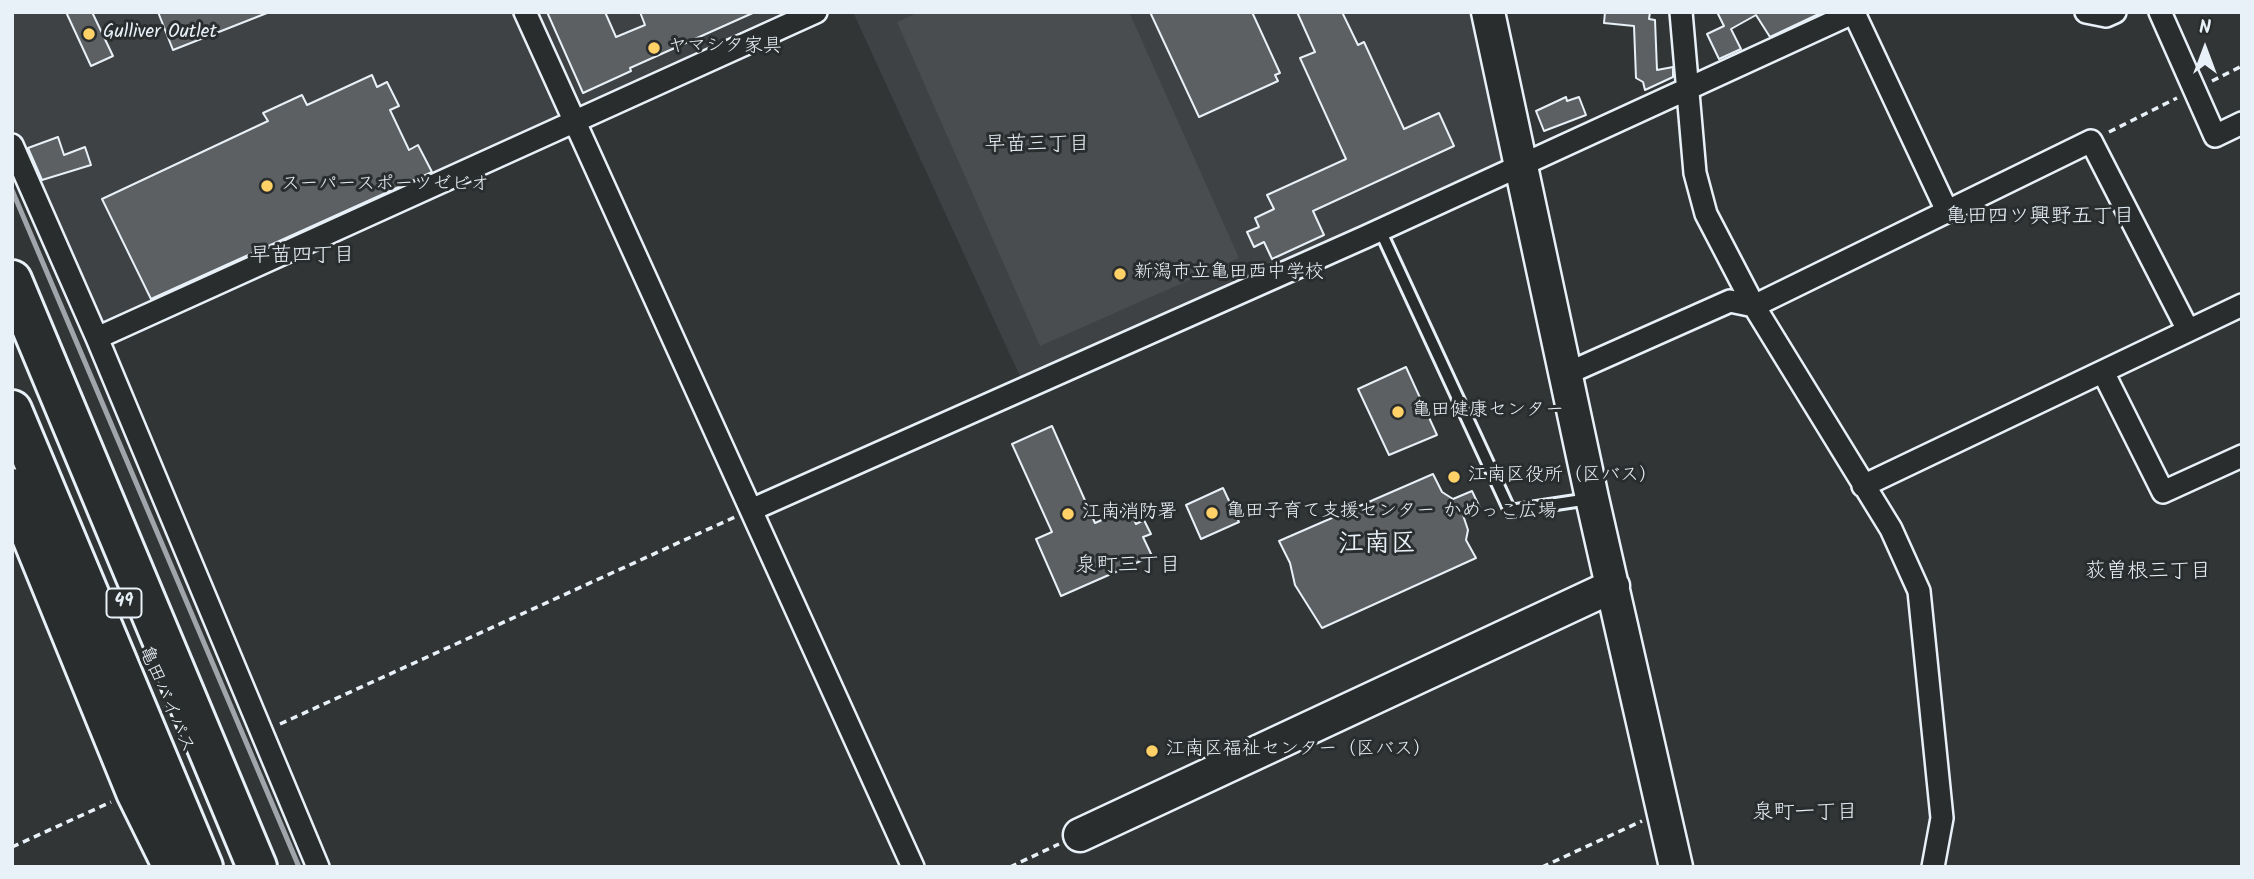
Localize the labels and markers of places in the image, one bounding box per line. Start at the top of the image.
place label: Gulliver Outlet [103,23,217,45]
marker: Gulliver Outlet [81,26,97,42]
place label: ヤマシタ家具 [668,37,782,59]
marker: ヤマシタ家具 [646,40,662,56]
place label: スーパースポーツゼビオ [281,175,489,197]
marker: スーパースポーツゼビオ [259,178,275,194]
place label: 新潟市立亀田西中学校 [1134,263,1324,285]
marker: 新潟市立亀田西中学校 [1112,266,1128,282]
place label: 亀田健康センター [1412,401,1564,423]
marker: 亀田健康センター [1390,404,1406,420]
place label: 江南区役所（区バス） [1468,466,1658,488]
marker: 江南区役所（区バス） [1446,469,1462,485]
place label: 亀田子育て支援センター かめっこ広場 [1226,502,1557,524]
place label: 江南消防署 [1082,503,1177,525]
marker: 亀田子育て支援センター かめっこ広場 [1204,505,1220,521]
marker: 江南消防署 [1060,506,1076,522]
place label: 江南区福祉センター（区バス） [1166,740,1432,762]
marker: 江南区福祉センター（区バス） [1144,743,1160,759]

